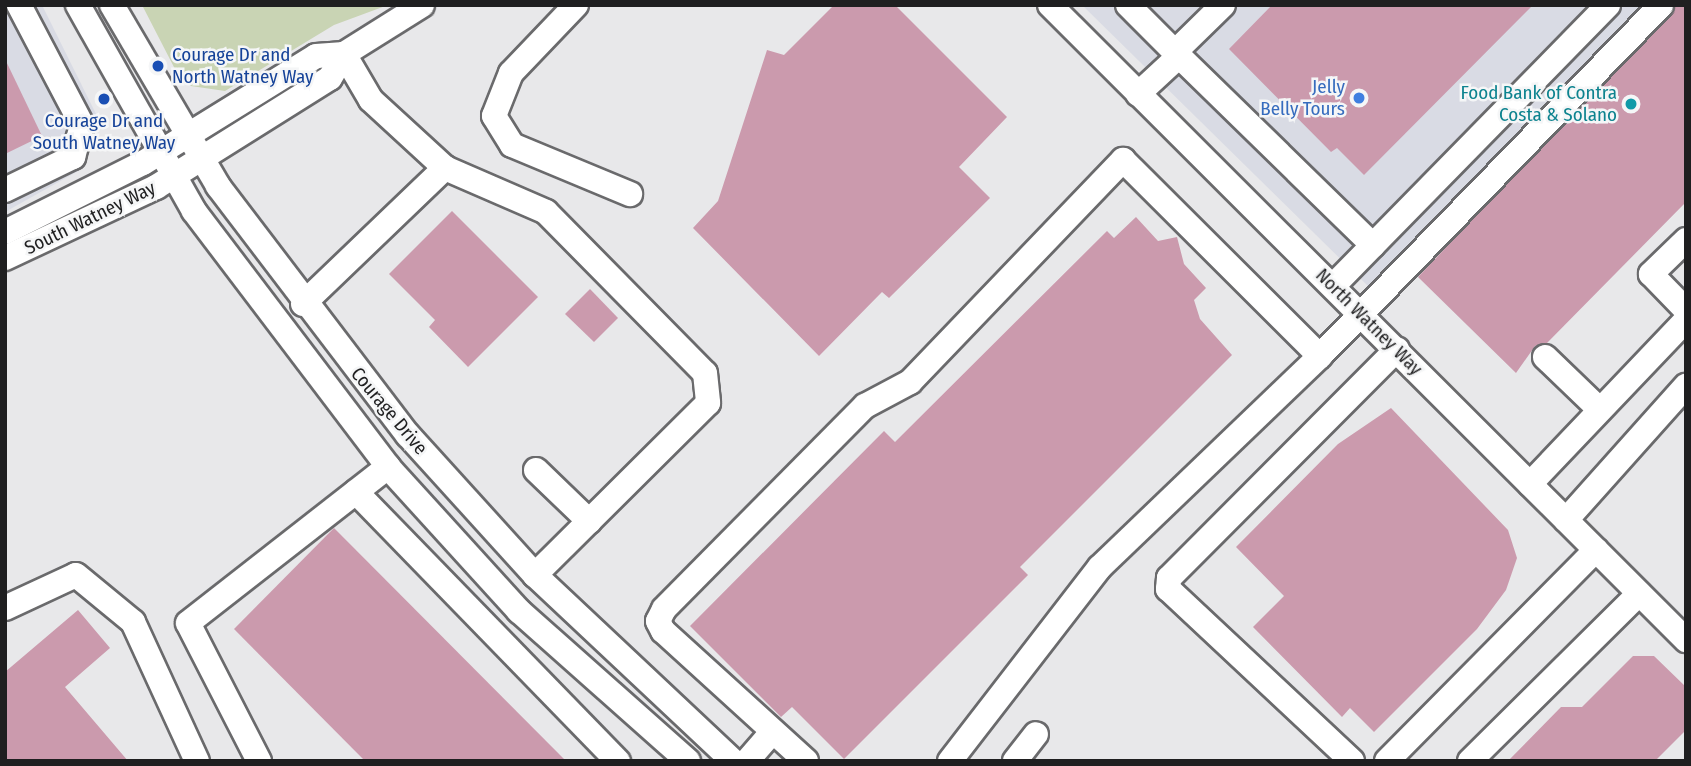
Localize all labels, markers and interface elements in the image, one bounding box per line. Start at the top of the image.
place label: Courage Dr and North Watney Way [172,44,313,88]
marker: Courage Dr and North Watney Way [150,58,166,74]
place label: Jelly Belly Tours [1260,76,1345,120]
place label: Food Bank of Contra Costa & Solano [1461,82,1617,126]
marker: Jelly Belly Tours [1351,90,1367,106]
marker: Courage Dr and South Watney Way [96,91,112,107]
marker: Food Bank of Contra Costa & Solano [1623,96,1639,112]
place label: Courage Dr and South Watney Way [33,110,175,154]
street label: South Watney Way [21,176,159,260]
street label: North Watney Way [1311,264,1427,380]
street label: Courage Drive [346,363,432,459]

